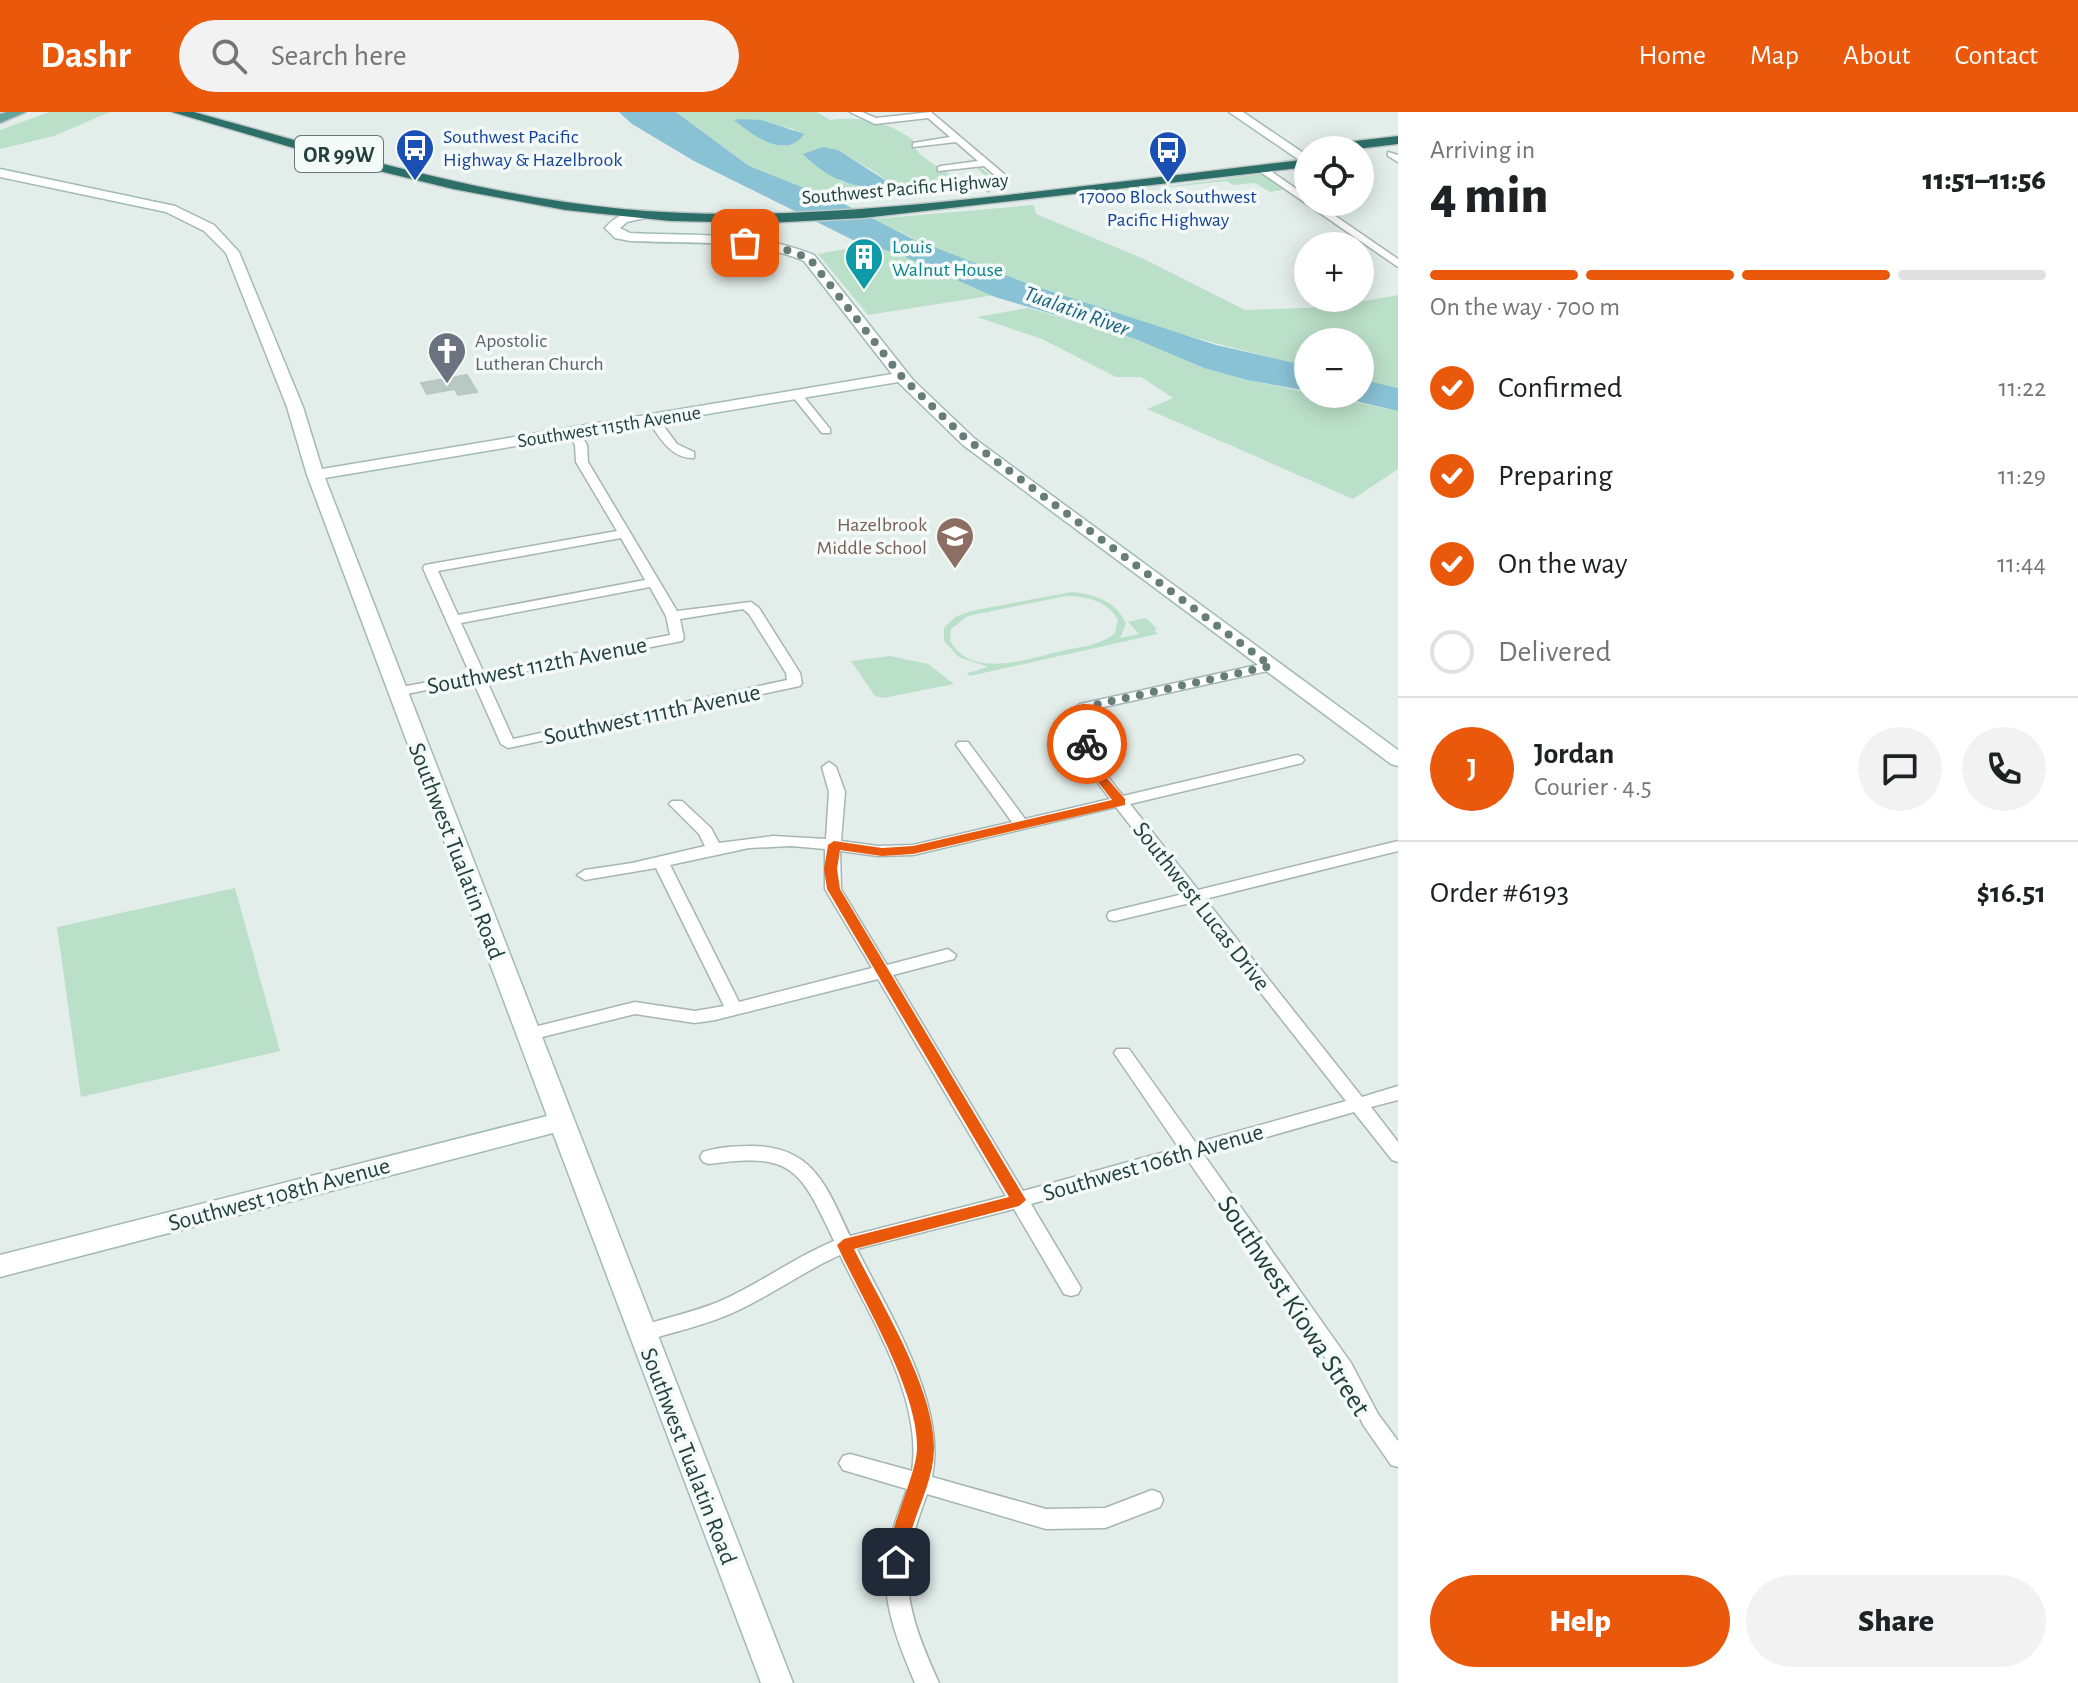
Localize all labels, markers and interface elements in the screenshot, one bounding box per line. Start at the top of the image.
search box [179,20,739,92]
icon: search [207,34,251,78]
text: Dashr [40,37,131,75]
text: Search here [271,41,407,71]
text: Home [1639,42,1706,70]
text: Map [1750,42,1799,70]
text: About [1843,42,1911,70]
text: Contact [1955,42,2038,70]
bus stop icon: Southwest Pacific Highway & Hazelbrook [394,127,436,182]
place label: Southwest Pacific Highway & Hazelbrook [443,127,622,170]
bus stop icon: 17000 Block Southwest Pacific Highway [1147,129,1189,184]
road number: OR 99W [295,136,383,172]
map controls [1294,136,1374,408]
button: locate [1294,136,1374,216]
text: Arriving in [1430,137,1535,163]
text: 11:51–11:56 [1923,165,2046,195]
street label: Southwest Pacific Highway [801,170,1010,208]
text: 4 min [1430,170,1548,222]
place label: 17000 Block Southwest Pacific Highway [1079,187,1257,230]
pin [711,209,779,277]
icon: bag [723,221,767,265]
button: + [1294,232,1374,312]
building icon: Louis Walnut House [843,236,885,291]
place label: Louis Walnut House [892,237,1003,280]
water label: Tualatin River [1021,282,1133,340]
text: On the way · 700 m [1430,294,1620,320]
button: − [1294,328,1374,408]
church icon: Apostolic Lutheran Church [426,330,468,385]
place label: Apostolic Lutheran Church [475,331,604,374]
icon: check [1430,366,1474,410]
text: Confirmed [1498,373,1622,403]
text: 11:22 [1998,375,2046,401]
street label: Southwest 115th Avenue [516,403,702,451]
icon: check [1430,454,1474,498]
text: Preparing [1498,461,1613,491]
text: 11:29 [1998,463,2046,489]
place label: Hazelbrook Middle School [816,515,927,558]
school or university icon: Hazelbrook Middle School [934,515,976,570]
icon: check [1430,542,1474,586]
text: On the way [1498,549,1627,579]
text: 11:44 [1997,551,2046,577]
street label: Southwest 112th Avenue [425,633,649,699]
text: Delivered [1498,637,1611,667]
street label: Southwest 111th Avenue [542,680,763,750]
courier [1047,704,1127,784]
icon: bike [1065,722,1109,766]
button: chat [1858,727,1942,811]
button: phone [1962,727,2046,811]
text: Jordan [1534,739,1614,769]
street label: Southwest Tualatin Road [404,740,508,963]
text: J [1467,754,1477,784]
text: Courier · 4.5 [1534,774,1652,800]
street label: Southwest Lucas Drive [1128,818,1274,996]
text: Order #6193 [1430,878,1569,908]
text: $16.51 [1977,878,2046,908]
street label: Southwest 106th Avenue [1040,1120,1266,1206]
street label: Southwest 108th Avenue [166,1154,393,1236]
street label: Southwest Kiowa Street [1212,1191,1375,1421]
street label: Southwest Tualatin Road [636,1345,740,1568]
pin [862,1528,930,1596]
icon: home [874,1540,918,1584]
button: Help [1430,1575,1730,1667]
button: Share [1746,1575,2046,1667]

